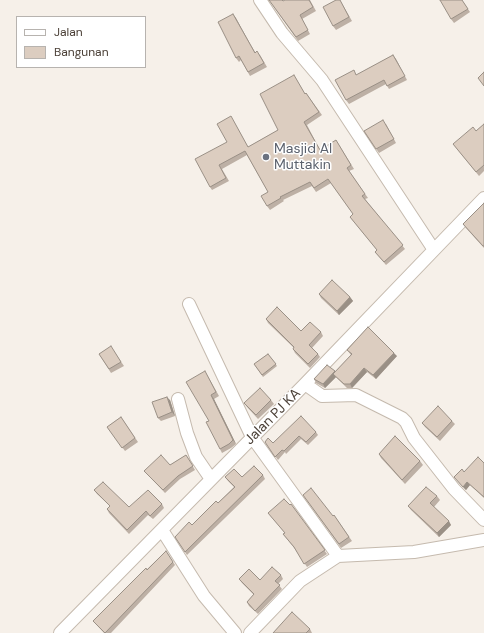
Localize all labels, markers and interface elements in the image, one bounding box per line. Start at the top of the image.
legend [16,16,146,68]
text: Jalan [54,24,83,40]
text: Bangunan [54,44,109,60]
place label: Masjid Al Muttakin [274,141,332,174]
marker: Masjid Al Muttakin [261,152,271,162]
street label: Jalan PJ KA [241,385,305,449]

